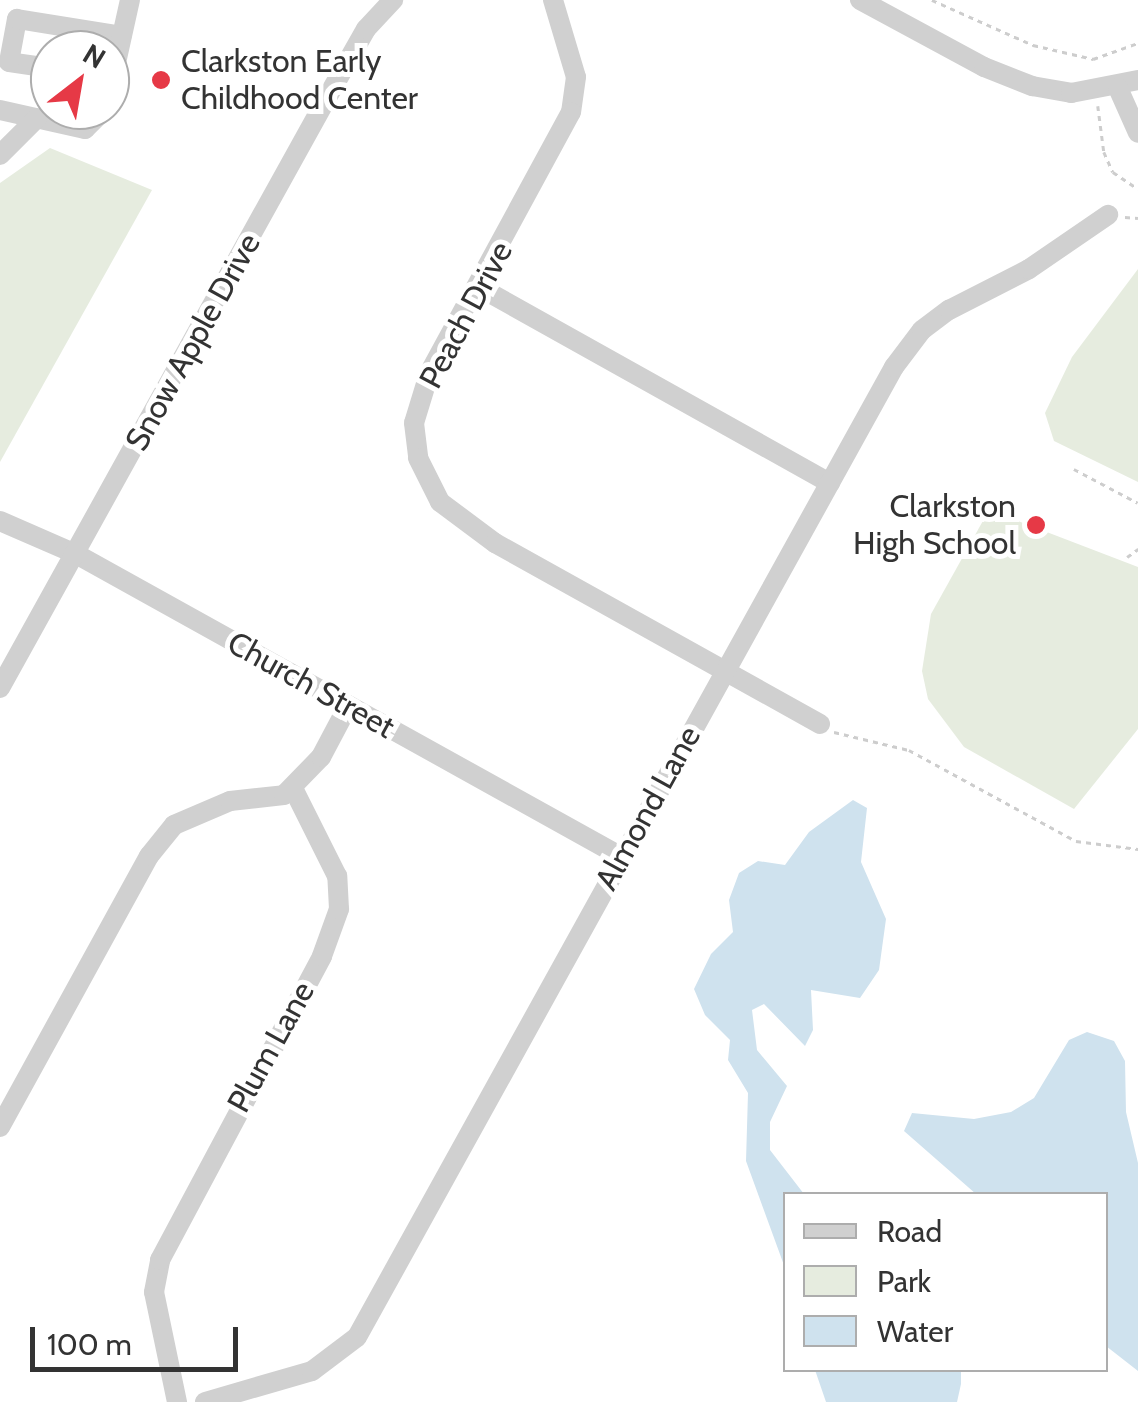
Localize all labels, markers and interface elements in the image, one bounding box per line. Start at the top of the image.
north arrow [30,30,130,130]
text: N [77,36,112,76]
place label: Clarkston Early Childhood Center [181,43,418,118]
marker: Clarkston Early Childhood Center [150,69,172,91]
street label: Snow Apple Drive [117,227,269,457]
street label: Peach Drive [411,235,521,395]
place label: Clarkston High School [853,488,1016,563]
marker: Clarkston High School [1025,514,1047,536]
street label: Church Street [221,623,401,747]
street label: Almond Lane [587,719,709,897]
street label: Plum Lane [219,975,323,1119]
legend [783,1192,1108,1372]
text: Road [877,1213,942,1250]
text: Park [877,1263,931,1300]
scale bar [35,1307,242,1369]
text: Water [877,1313,953,1350]
text: 100 m [47,1326,132,1363]

